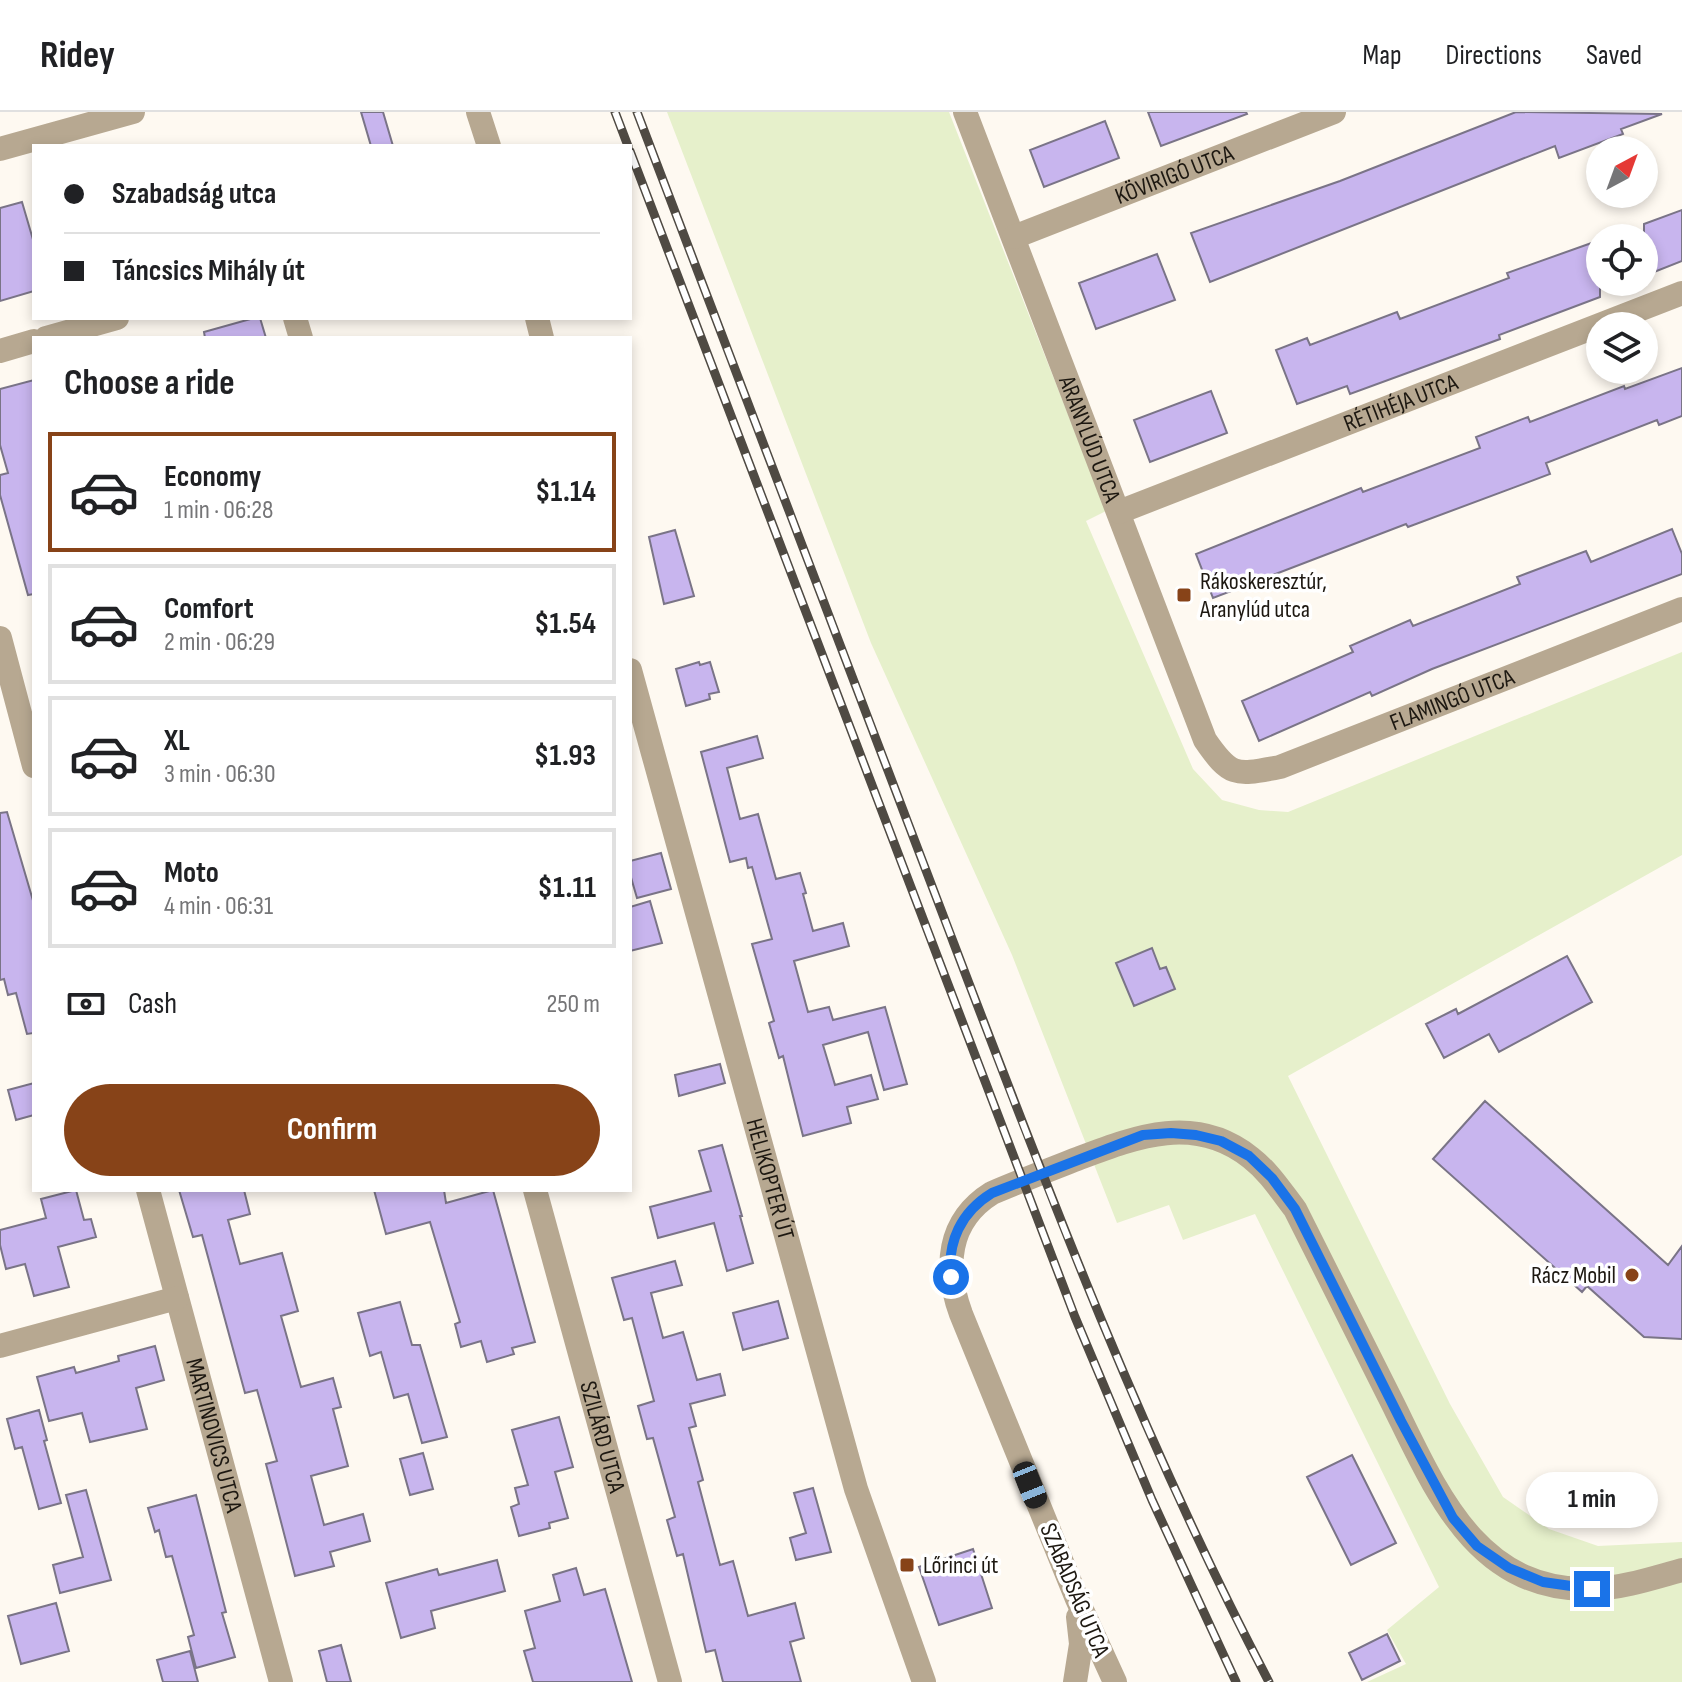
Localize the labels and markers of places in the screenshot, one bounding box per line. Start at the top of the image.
place label: Rákoskeresztúr, Aranylúd utca [1199,567,1327,624]
marker: Rákoskeresztúr, Aranylúd utca [1175,586,1193,604]
place label: Rácz Mobil [1531,1261,1616,1290]
marker: Rácz Mobil [1623,1266,1641,1284]
place label: Lőrinci út [923,1551,998,1580]
marker: Lőrinci út [898,1556,916,1574]

